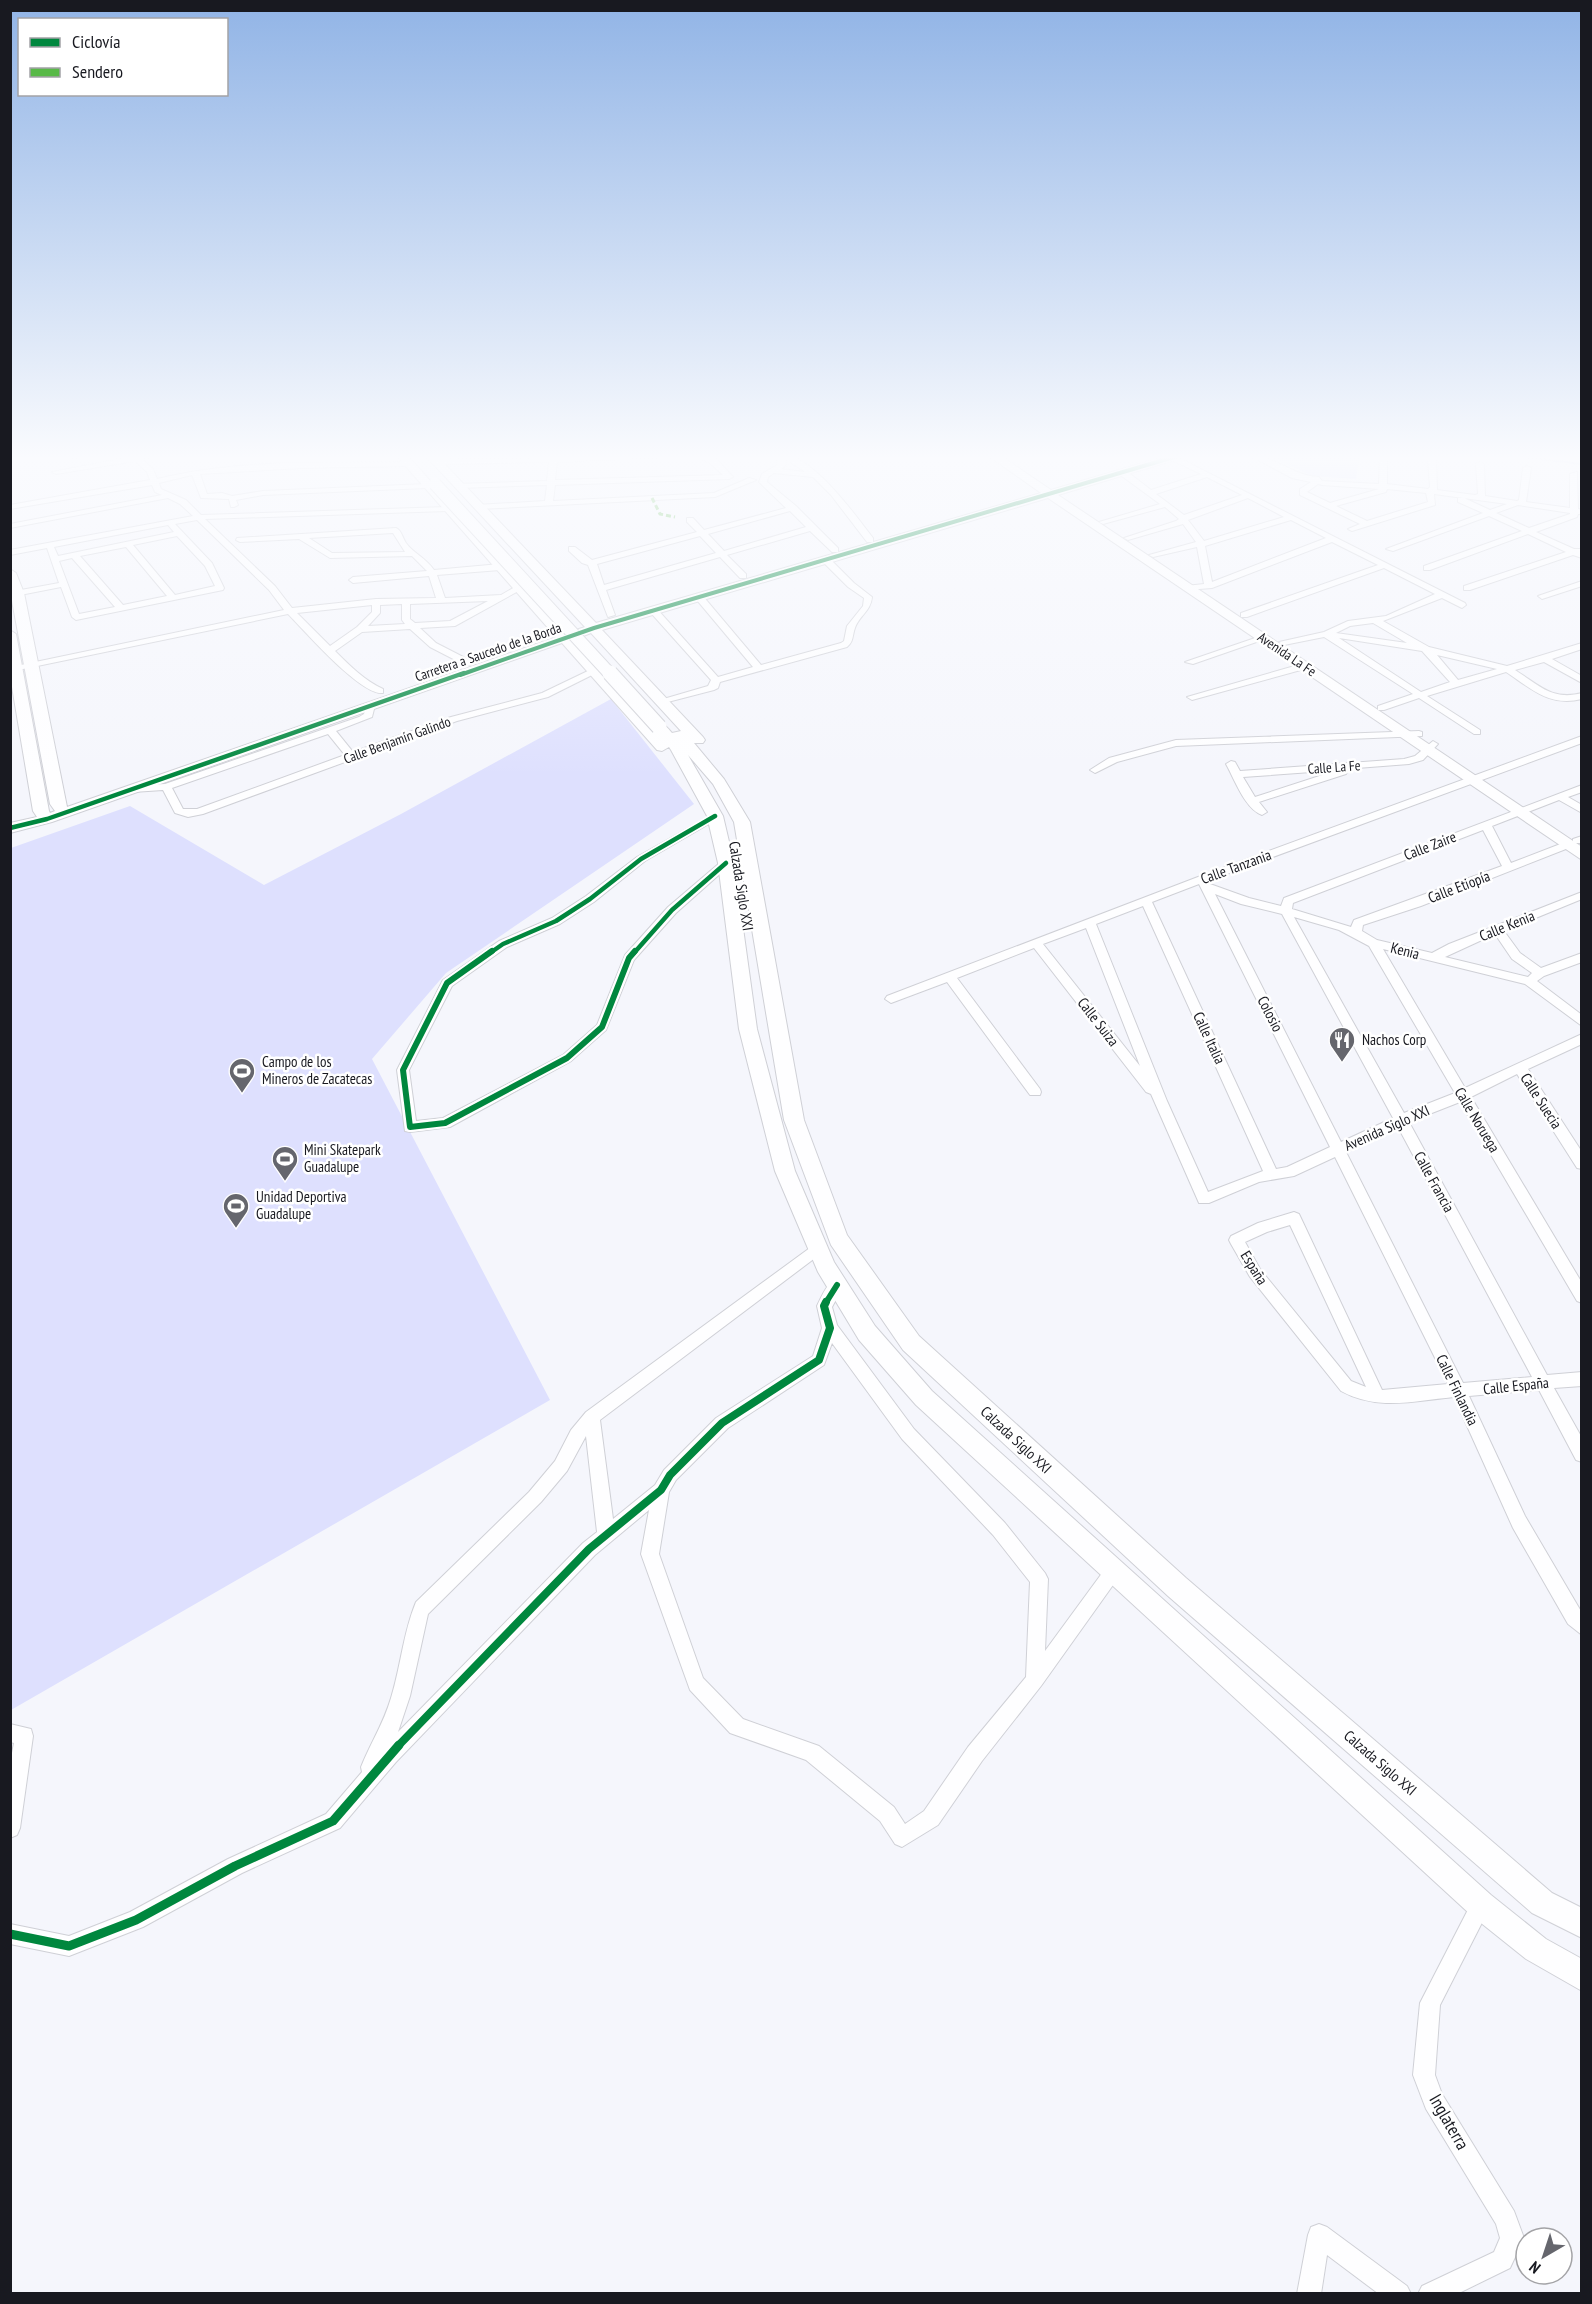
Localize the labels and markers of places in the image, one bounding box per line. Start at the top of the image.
restaurant icon: Nachos Corp [1327,1025,1357,1063]
place label: Nachos Corp [1362,1030,1426,1049]
place label: Campo de los Mineros de Zacatecas [262,1052,372,1088]
sports icon: Campo de los Mineros de Zacatecas [227,1056,257,1094]
place label: Mini Skatepark Guadalupe [304,1140,381,1176]
sports icon: Mini Skatepark Guadalupe [270,1144,300,1182]
place label: Unidad Deportiva Guadalupe [256,1187,347,1223]
sports icon: Unidad Deportiva Guadalupe [221,1191,251,1229]

